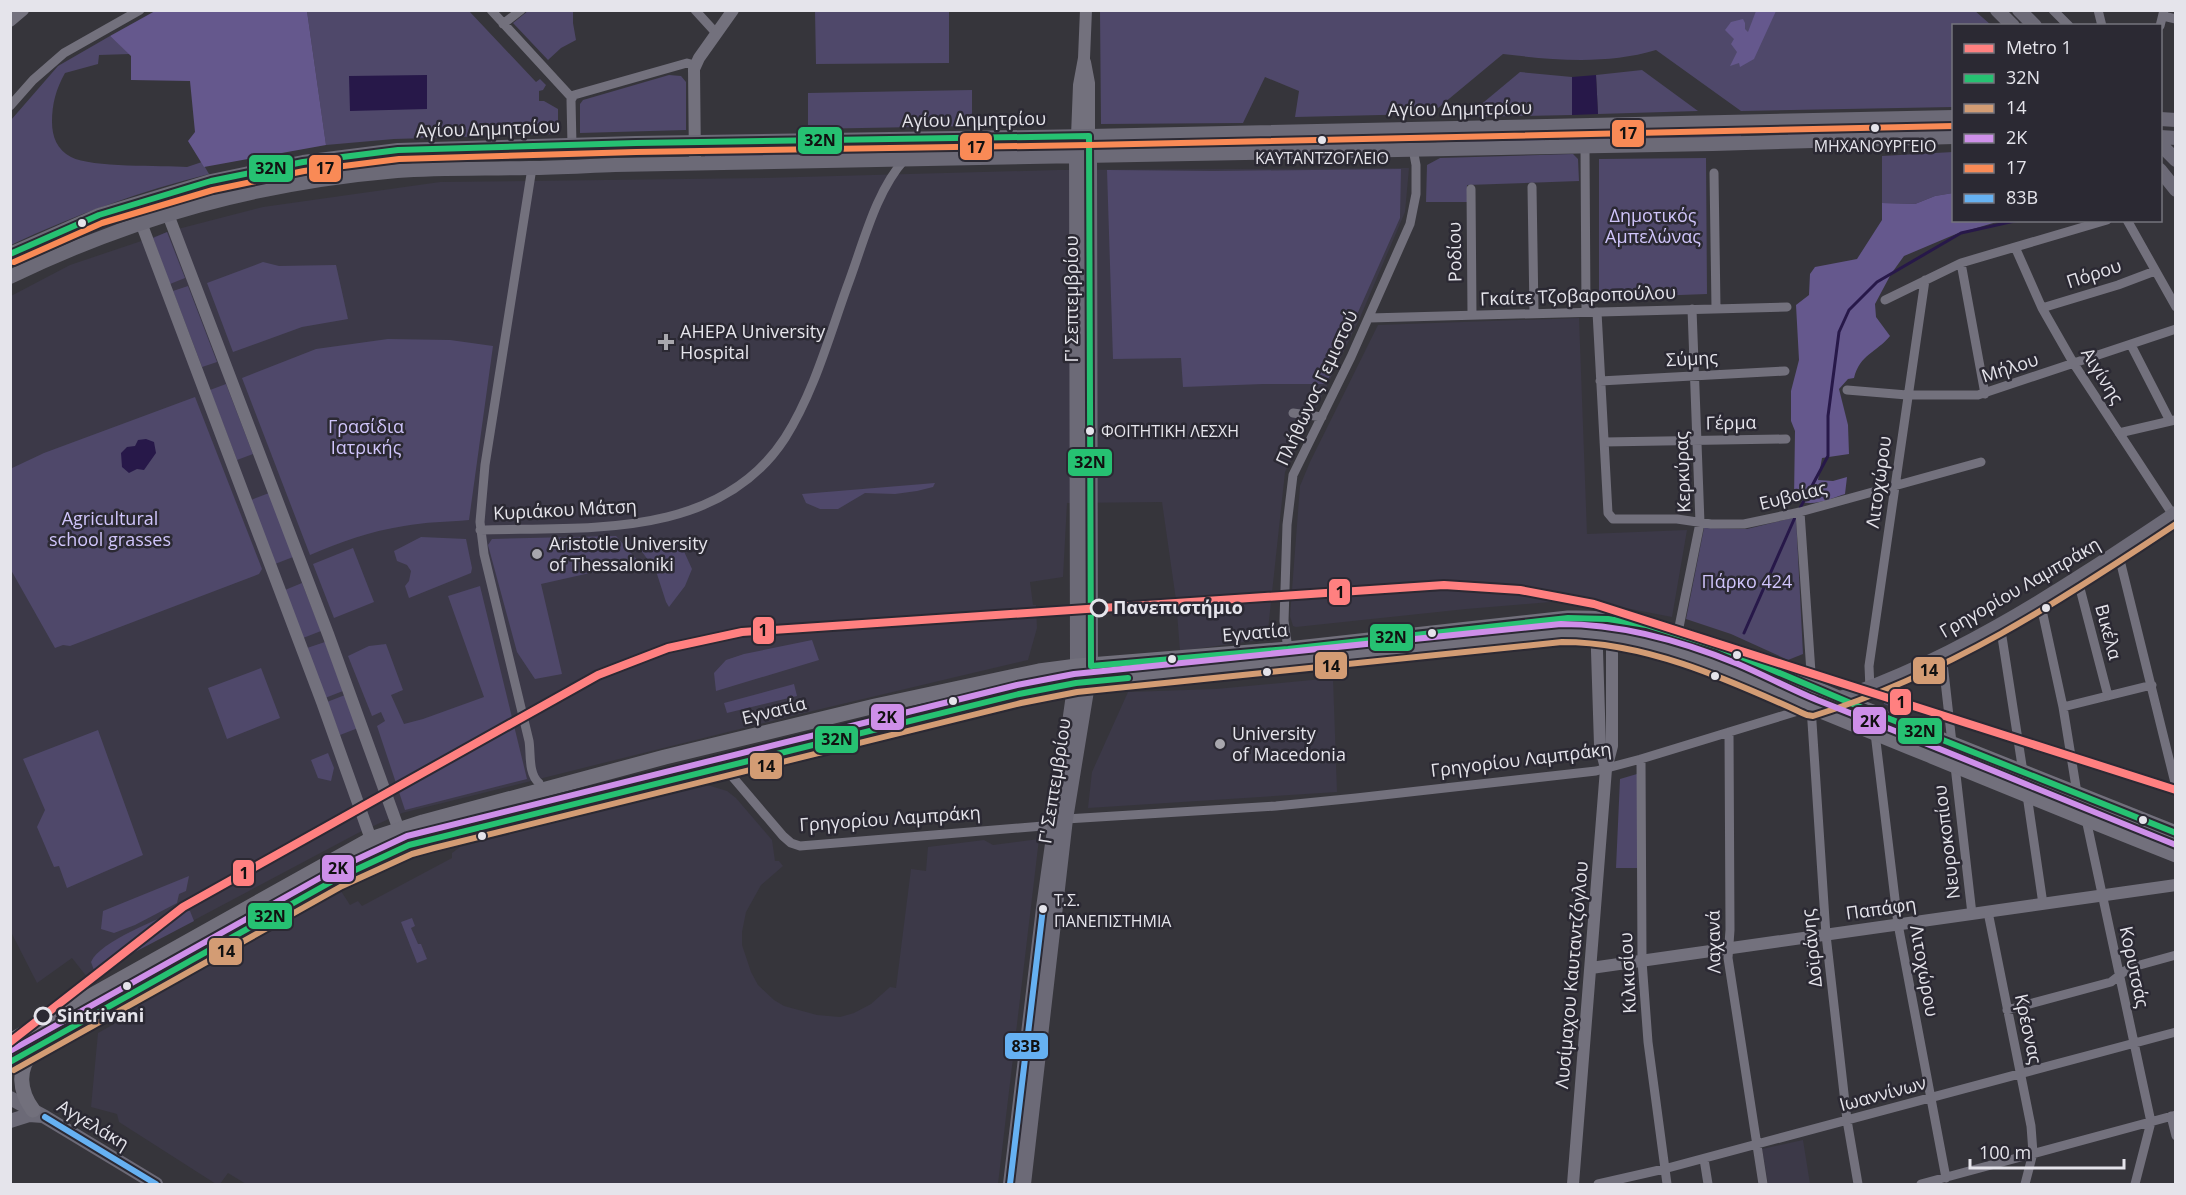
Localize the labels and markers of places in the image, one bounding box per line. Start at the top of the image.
marker: ΜΗΧΑΝΟΥΡΓΕΙΟ [1869,122,1881,134]
marker: ΚΑΥΤΑΝΤΖΟΓΛΕΙΟ [1316,134,1328,146]
place label: ΜΗΧΑΝΟΥΡΓΕΙΟ [1814,135,1936,157]
place label: ΚΑΥΤΑΝΤΖΟΓΛΕΙΟ [1255,147,1389,169]
unlabelled marker [76,217,88,229]
place label: AHEPA University Hospital [680,319,826,364]
marker: AHEPA University Hospital [657,333,675,351]
place label: ΦΟΙΤΗΤΙΚΗ ΛΕΣΧΗ [1101,420,1239,442]
marker: ΦΟΙΤΗΤΙΚΗ ΛΕΣΧΗ [1084,425,1096,437]
place label: Aristotle University of Thessaloniki [549,531,709,576]
marker: Aristotle University of Thessaloniki [530,547,544,561]
place label: Πανεπιστήμιο [1113,595,1243,619]
marker: Πανεπιστήμιο [1090,599,1108,617]
unlabelled marker [2040,602,2052,614]
unlabelled marker [1426,627,1438,639]
unlabelled marker [1731,649,1743,661]
unlabelled marker [1166,653,1178,665]
unlabelled marker [1261,666,1273,678]
unlabelled marker [1709,670,1721,682]
unlabelled marker [947,695,959,707]
place label: University of Macedonia [1232,721,1346,766]
marker: University of Macedonia [1213,737,1227,751]
unlabelled marker [2137,814,2149,826]
unlabelled marker [476,830,488,842]
place label: Τ.Σ. ΠΑΝΕΠΙΣΤΗΜΙΑ [1054,889,1172,932]
marker: Τ.Σ. ΠΑΝΕΠΙΣΤΗΜΙΑ [1037,903,1049,915]
unlabelled marker [121,980,133,992]
place label: Sintrivani [57,1003,144,1027]
marker: Sintrivani [34,1007,52,1025]

